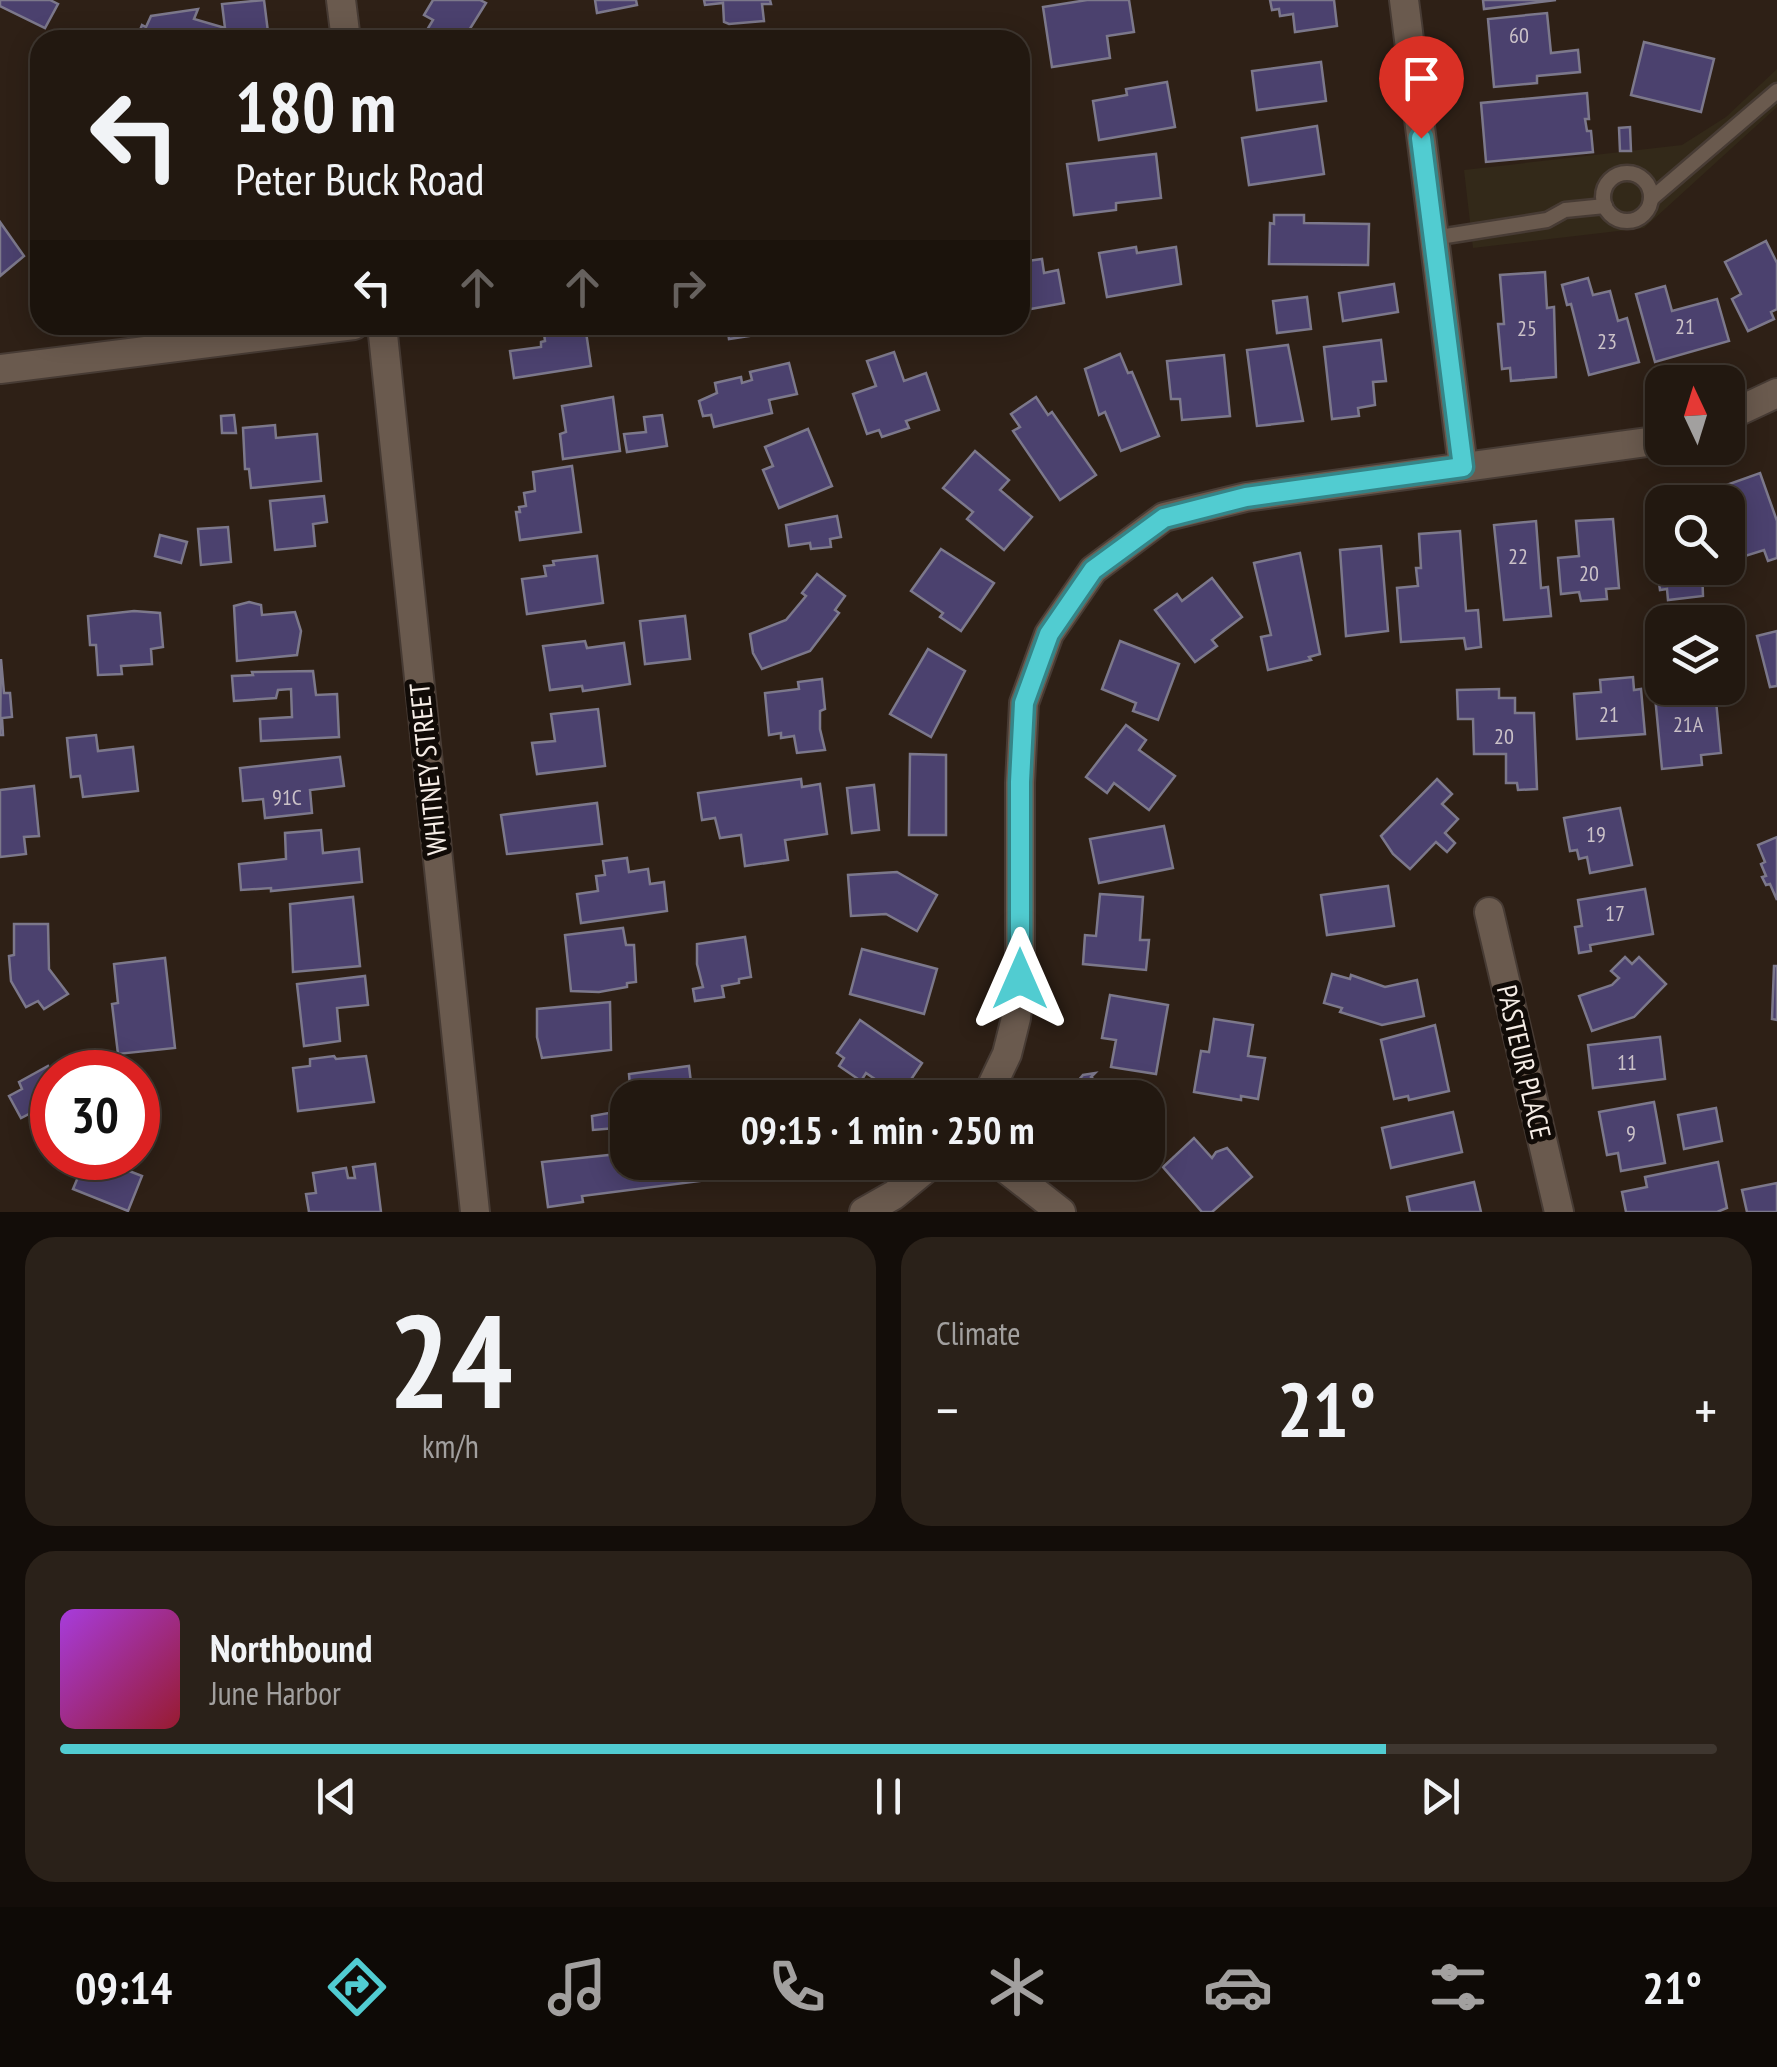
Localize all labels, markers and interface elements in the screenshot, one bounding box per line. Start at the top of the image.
house number: 60 [1509,21,1529,49]
pin [1379,36,1464,139]
icon: arrive [1394,51,1449,106]
text: 180 m [235,61,396,151]
icon: left [70,70,200,200]
text: Peter Buck Road [235,149,484,207]
icon: left [345,260,400,315]
icon: ahead [450,260,505,315]
icon: ahead [555,260,610,315]
icon: right [660,260,715,315]
house number: 21 [1675,312,1695,340]
house number: 25 [1517,314,1537,342]
house number: 23 [1597,327,1617,355]
north arrow [1645,365,1745,465]
map controls [1645,365,1745,705]
button: search [1645,485,1745,585]
house number: 22 [1508,542,1528,570]
house number: 20 [1579,559,1599,587]
button: layers [1645,605,1745,705]
street label: WHITNEY STREET [400,681,455,857]
house number: 21 [1599,700,1619,728]
house number: 21A [1673,710,1704,738]
house number: 20 [1494,722,1514,750]
house number: 91C [272,783,302,811]
house number: 19 [1586,820,1606,848]
house number: 17 [1605,899,1625,927]
position arrow [968,927,1072,1031]
street label: PASTEUR PLACE [1489,981,1560,1142]
house number: 11 [1617,1048,1637,1076]
speed limit sign: 30 [30,1050,160,1180]
text: 09:15 · 1 min · 250 m [741,1105,1034,1154]
house number: 9 [1626,1119,1636,1147]
text: 24 [388,1276,513,1444]
text: Climate [936,1312,1020,1354]
text: 21° [1277,1361,1376,1458]
text: − [936,1374,959,1445]
text: + [1694,1374,1717,1445]
text: km/h [422,1425,479,1467]
text: Northbound [210,1623,372,1672]
text: June Harbor [210,1672,341,1714]
icon: previous [309,1769,364,1824]
icon: pause [861,1769,916,1824]
icon: next [1413,1769,1468,1824]
icon: directions [322,1952,392,2022]
icon: music [542,1952,612,2022]
icon: phone [762,1952,832,2022]
icon: climate [982,1952,1052,2022]
icon: car [1203,1952,1273,2022]
icon: filters [1423,1952,1493,2022]
text: 09:14 [75,1958,172,2016]
text: 21° [1643,1958,1702,2016]

